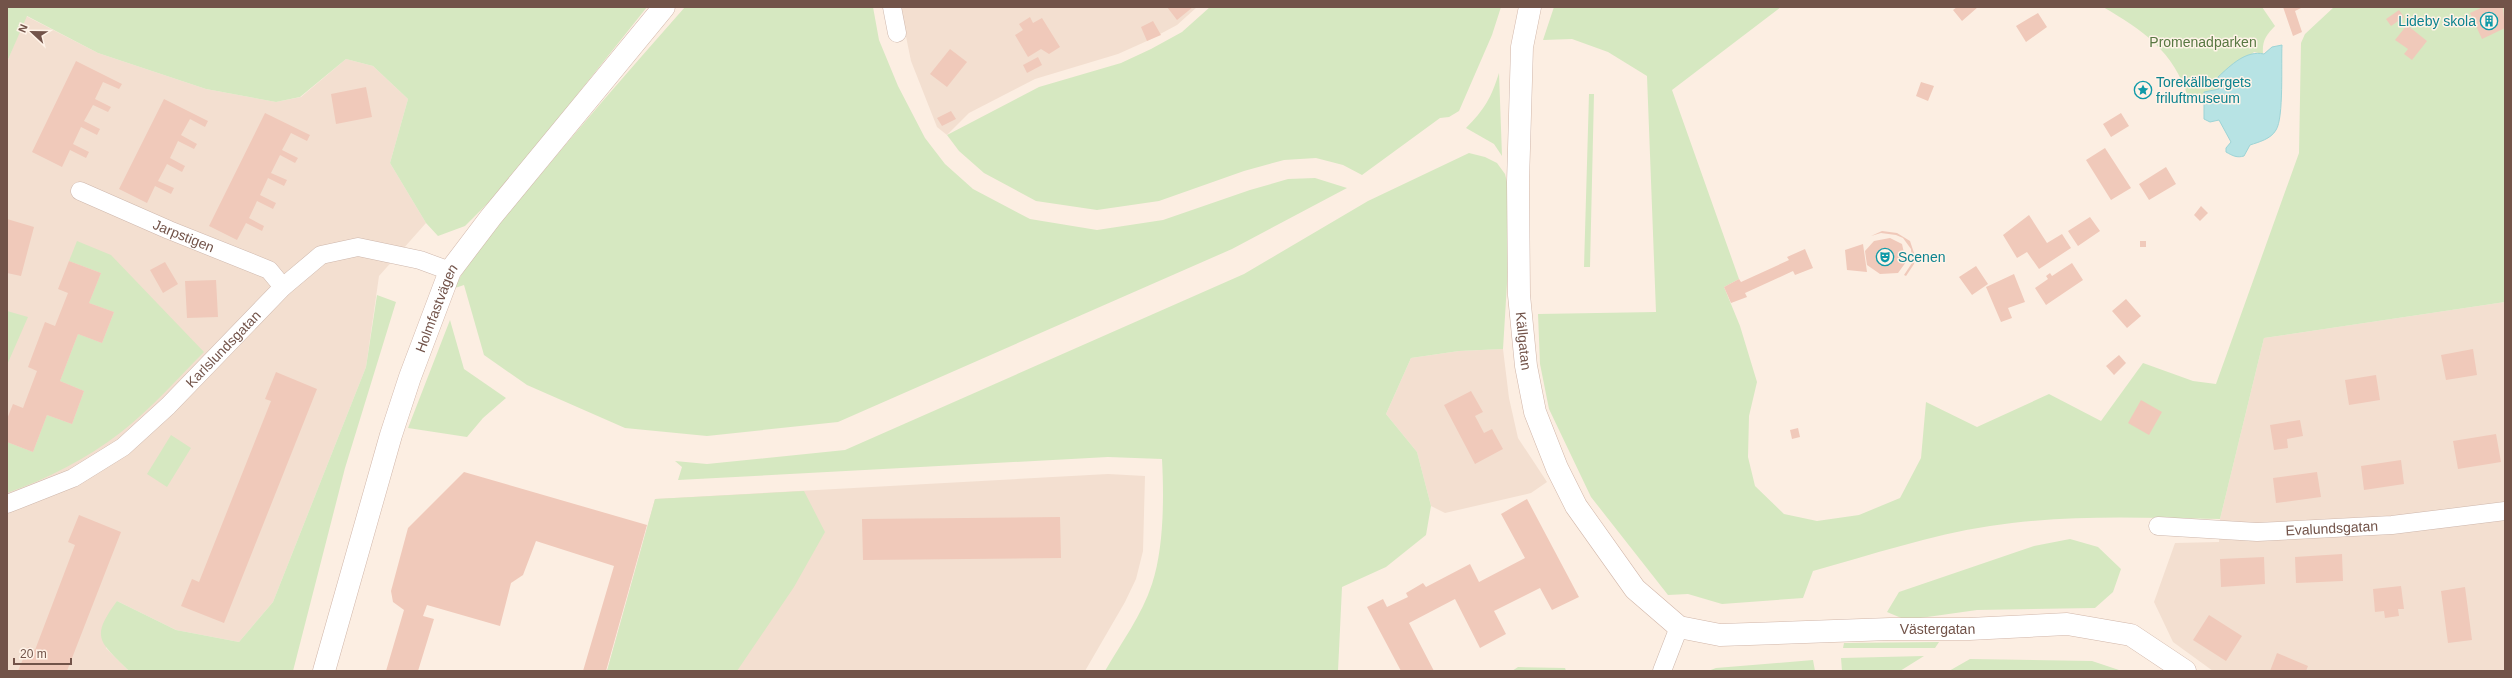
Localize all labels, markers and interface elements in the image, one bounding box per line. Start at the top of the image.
building icon: Lideby skola [2479,11,2499,31]
north arrow [12,12,52,52]
place label: Lideby skola [2398,13,2476,29]
text: N [16,22,30,34]
park label: Promenadparken [2149,34,2257,50]
place label: Torekällbergets friluftmuseum [2156,74,2251,106]
place icon: Torekällbergets friluftmuseum [2133,80,2153,100]
street label: Jarpstigen [151,216,217,255]
theatre icon: Scenen [1875,247,1895,267]
place label: Scenen [1898,249,1945,265]
street label: Holmfastvägen [412,261,461,355]
street label: Karlslundsgatan [182,307,264,391]
street label: Källgatan [1513,311,1535,371]
street label: Evalundsgatan [2285,518,2378,539]
street label: Västergatan [1900,621,1976,637]
scale bar [14,640,71,666]
text: 20 m [20,647,47,661]

